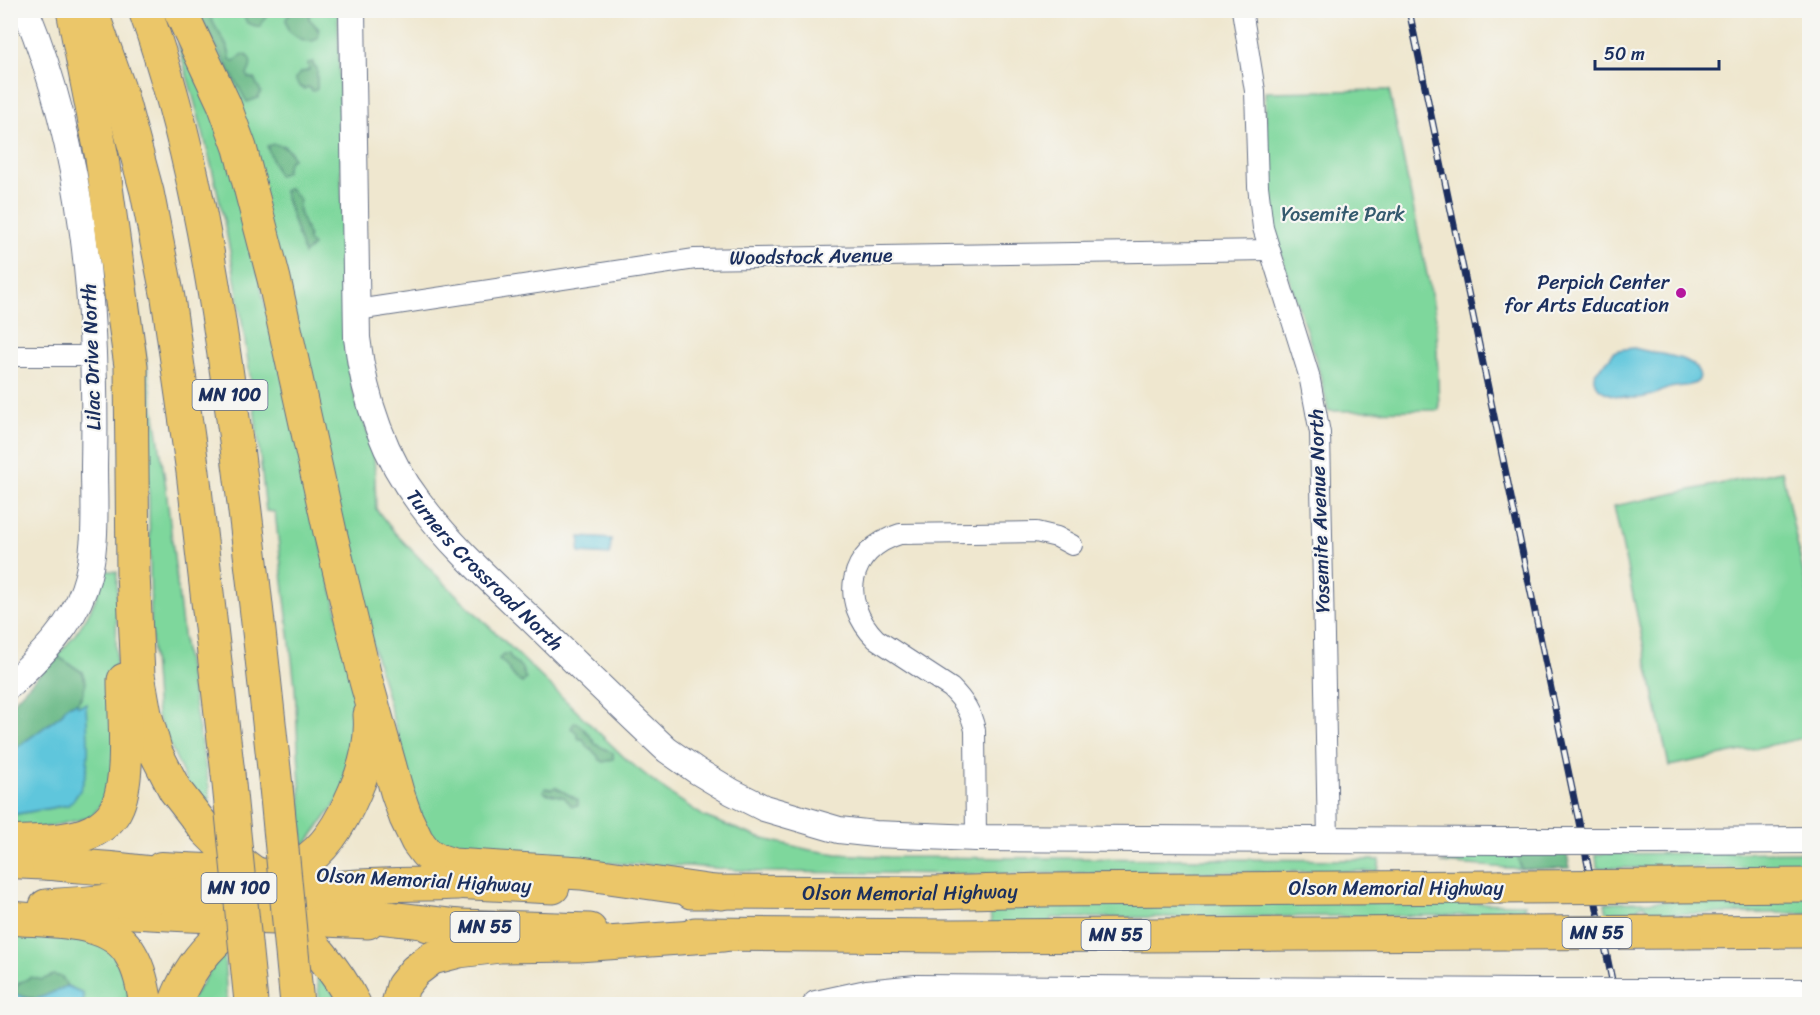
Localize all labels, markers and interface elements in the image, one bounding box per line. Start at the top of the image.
scale bar [1595,33,1720,71]
text: 50 m [1604,38,1645,70]
park label: Yosemite Park [1281,197,1405,232]
street label: Woodstock Avenue [729,238,893,275]
place label: Perpich Center for Arts Education [1504,265,1671,323]
street label: Lilac Drive North [71,283,112,431]
marker: Perpich Center for Arts Education [1674,286,1688,300]
road number: MN 100 [192,380,268,410]
street label: Yosemite Avenue North [1298,408,1341,614]
street label: Turners Crossroad North [397,482,572,660]
street label: Olson Memorial Highway [316,857,533,904]
street label: Olson Memorial Highway [1288,871,1504,906]
road number: MN 100 [202,873,276,903]
street label: Olson Memorial Highway [802,874,1019,911]
road number: MN 55 [450,912,520,942]
road number: MN 55 [1562,918,1632,948]
road number: MN 55 [1082,920,1150,950]

